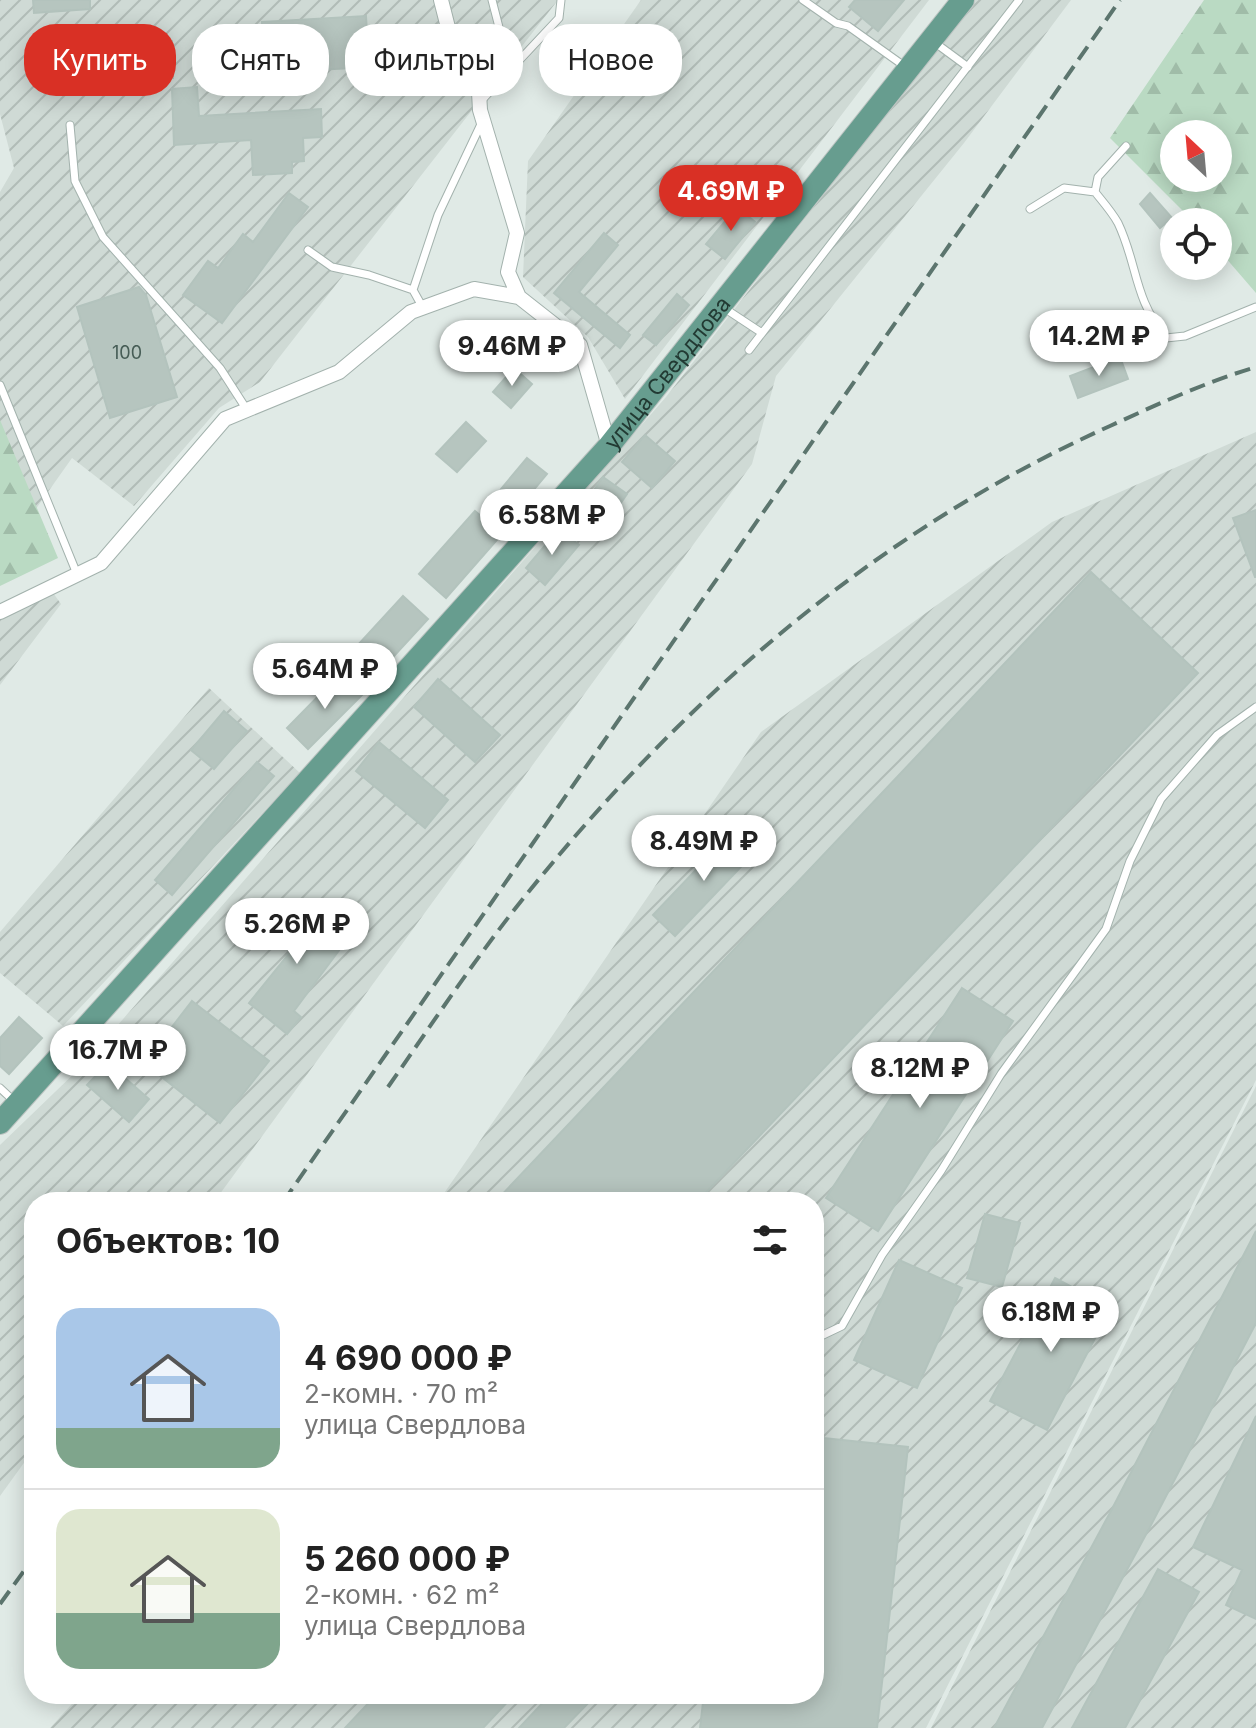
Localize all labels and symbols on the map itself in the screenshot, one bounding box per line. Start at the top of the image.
north arrow [1160,120,1232,192]
pin: 4.69M ₽ [657,165,805,233]
street label: улица Свердлова [598,291,736,455]
pin: 14.2M ₽ [1025,310,1173,378]
pin: 9.46M ₽ [438,320,586,388]
house number: 100 [112,342,142,363]
pin: 6.58M ₽ [478,489,626,557]
pin: 5.64M ₽ [251,643,399,711]
pin: 8.49M ₽ [630,815,778,883]
pin: 5.26M ₽ [223,898,371,966]
pin: 16.7M ₽ [44,1024,192,1092]
pin: 8.12M ₽ [846,1042,994,1110]
pin: 6.18M ₽ [977,1286,1125,1354]

